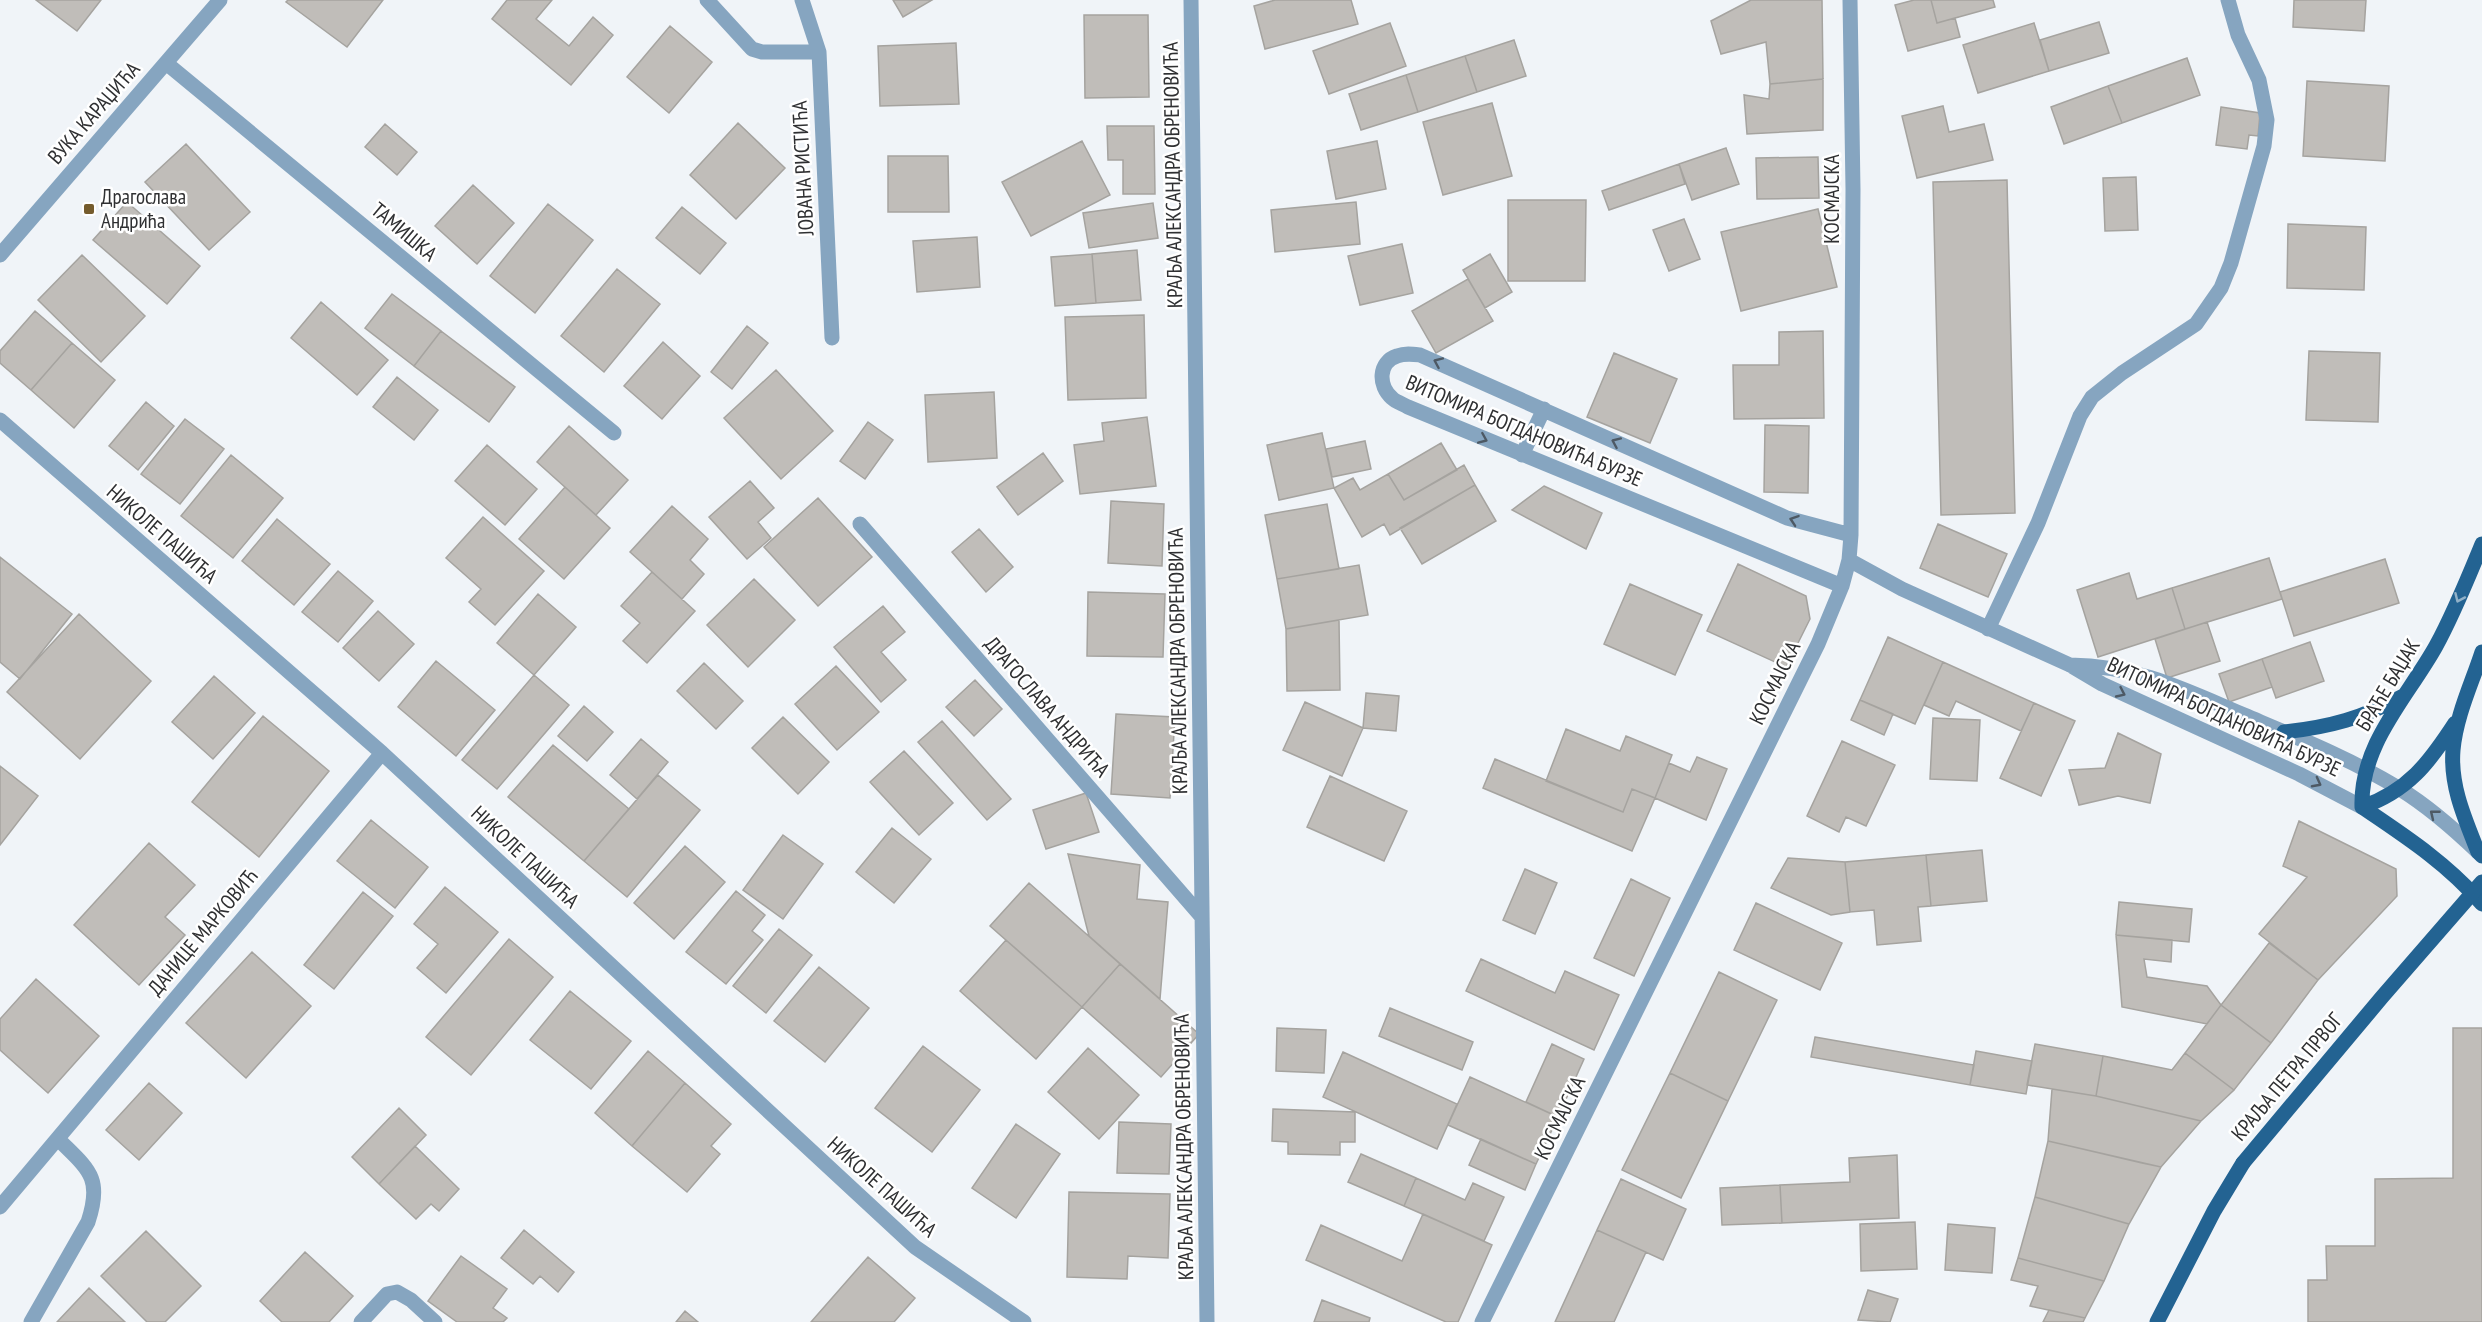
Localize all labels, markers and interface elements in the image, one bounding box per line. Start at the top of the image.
street label: КРАЉА АЛЕКСАНДРА ОБРЕНОВИЋА [1157,41,1188,308]
street label: ВУКА КАРАЏИЋА [42,56,146,169]
street label: ЈОВАНА РИСТИЋА [785,100,820,237]
street label: КОСМАЈСКА [1818,154,1845,244]
place label: Драгослава Андрића [101,183,186,234]
street label: ТАМИШКА [366,196,443,267]
marker: Драгослава Андрића [82,202,96,216]
one-way arrow [1433,358,1444,370]
street label: ВИТОМИРА БОГДАНОВИЋА БУРЗЕ [1402,368,1647,493]
one-way arrow [1477,432,1488,444]
one-way arrow [1611,437,1622,449]
street label: НИКОЛЕ ПАШИЋА [101,478,223,589]
one-way arrow [1789,515,1800,528]
street label: КРАЉА АЛЕКСАНДРА ОБРЕНОВИЋА [1162,527,1193,794]
one-way arrow [2454,592,2466,603]
street label: ДРАГОСЛАВА АНДРИЋА [979,631,1116,783]
street label: БРАЋЕ БАЏАК [2349,634,2426,736]
street label: КОСМАЈСКА [1743,637,1806,729]
street label: ВИТОМИРА БОГДАНОВИЋА БУРЗЕ [2103,651,2345,783]
one-way arrow [2115,685,2126,697]
one-way arrow [2311,776,2322,787]
street label: НИКОЛЕ ПАШИЋА [466,800,585,914]
one-way arrow [2430,810,2441,821]
street label: ДАНИЦЕ МАРКОВИЋ [142,863,264,1001]
street label: КРАЉА ПЕТРА ПРВОГ [2225,1007,2348,1146]
street label: КРАЉА АЛЕКСАНДРА ОБРЕНОВИЋА [1168,1013,1199,1280]
street label: КОСМАЈСКА [1528,1072,1591,1164]
street label: НИКОЛЕ ПАШИЋА [822,1130,943,1243]

